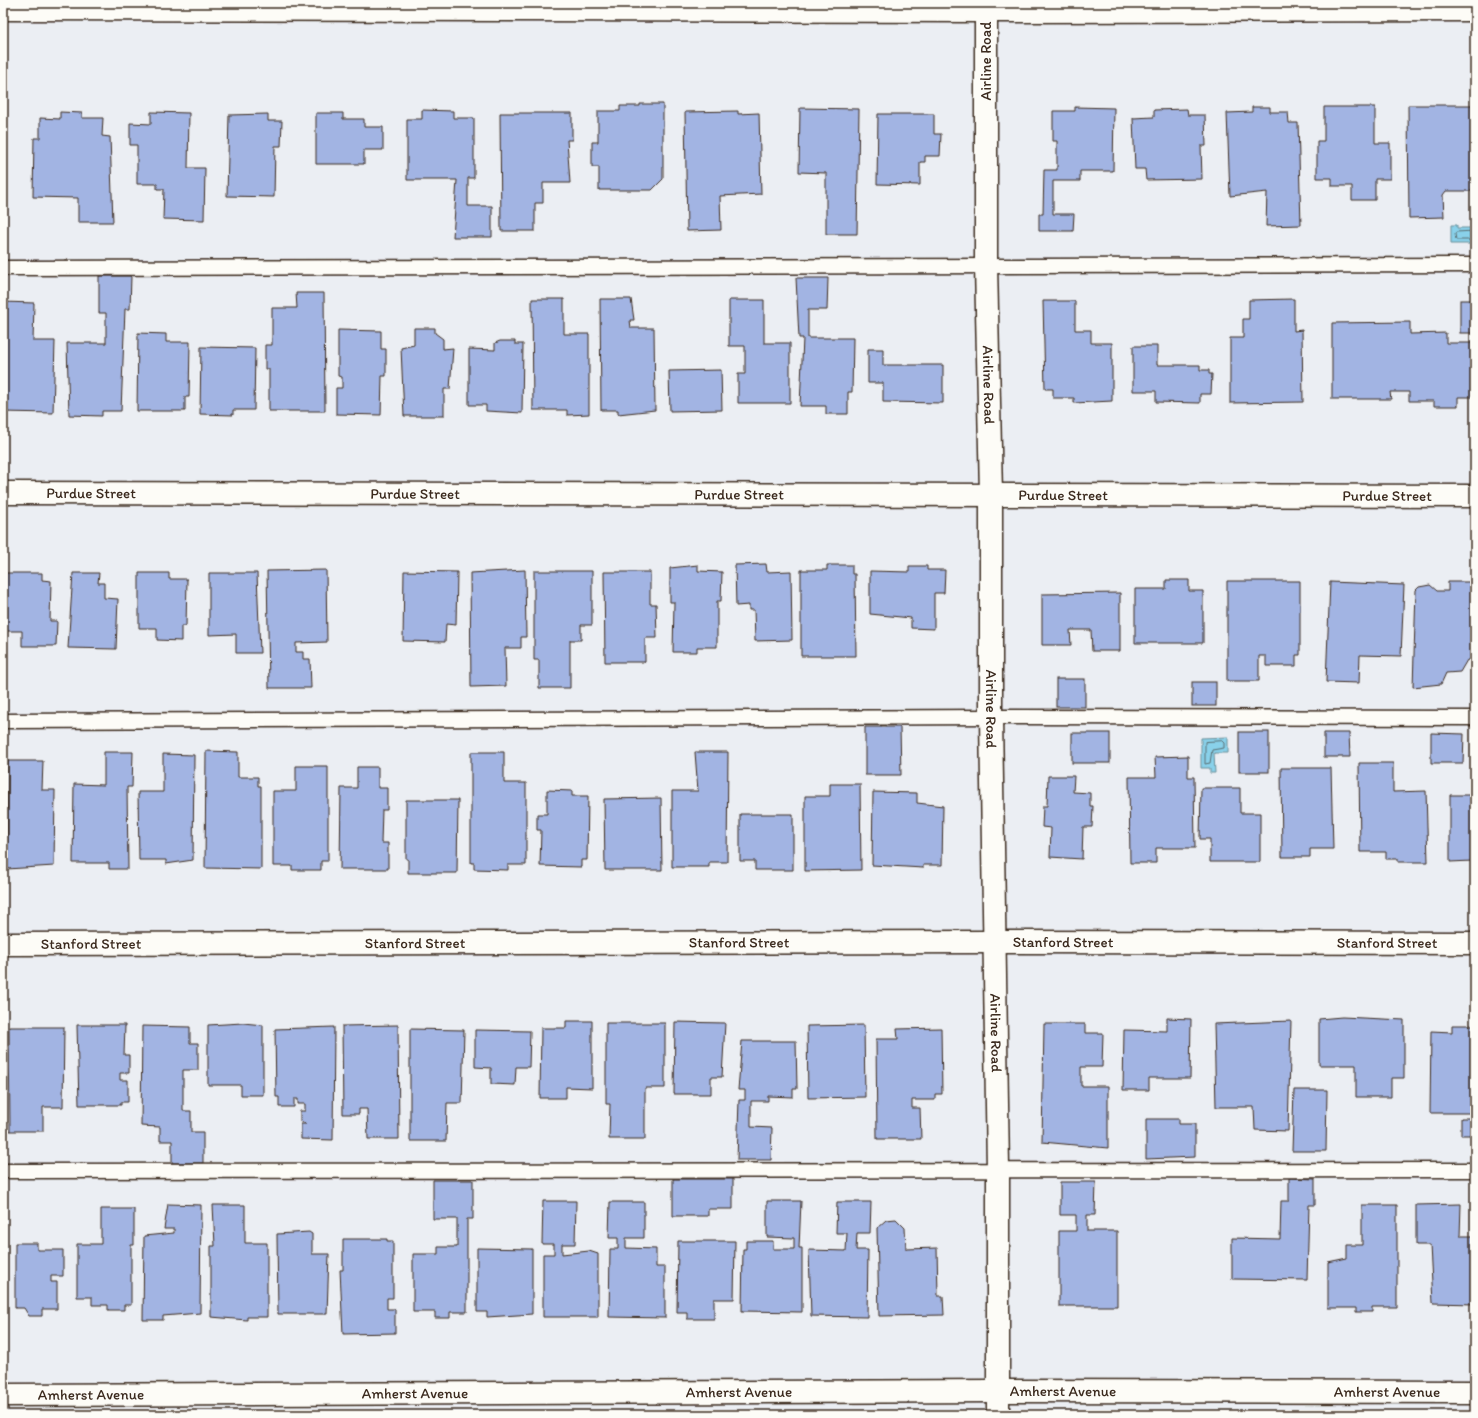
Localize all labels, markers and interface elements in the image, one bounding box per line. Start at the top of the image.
street label: Airline Road [977,21,995,100]
street label: Airline Road [979,345,998,425]
street label: Purdue Street [46,484,136,502]
street label: Purdue Street [370,485,460,503]
street label: Purdue Street [694,485,784,504]
street label: Purdue Street [1018,486,1108,504]
street label: Purdue Street [1342,487,1432,505]
street label: Airline Road [982,669,1000,749]
street label: Stanford Street [689,933,790,952]
street label: Stanford Street [1013,933,1114,951]
street label: Stanford Street [365,934,466,952]
street label: Stanford Street [1337,934,1438,952]
street label: Stanford Street [41,935,142,953]
street label: Airline Road [986,993,1006,1073]
street label: Amherst Avenue [1010,1382,1116,1400]
street label: Amherst Avenue [686,1383,792,1401]
street label: Amherst Avenue [1334,1383,1440,1401]
street label: Amherst Avenue [362,1384,468,1403]
street label: Amherst Avenue [38,1385,144,1404]

